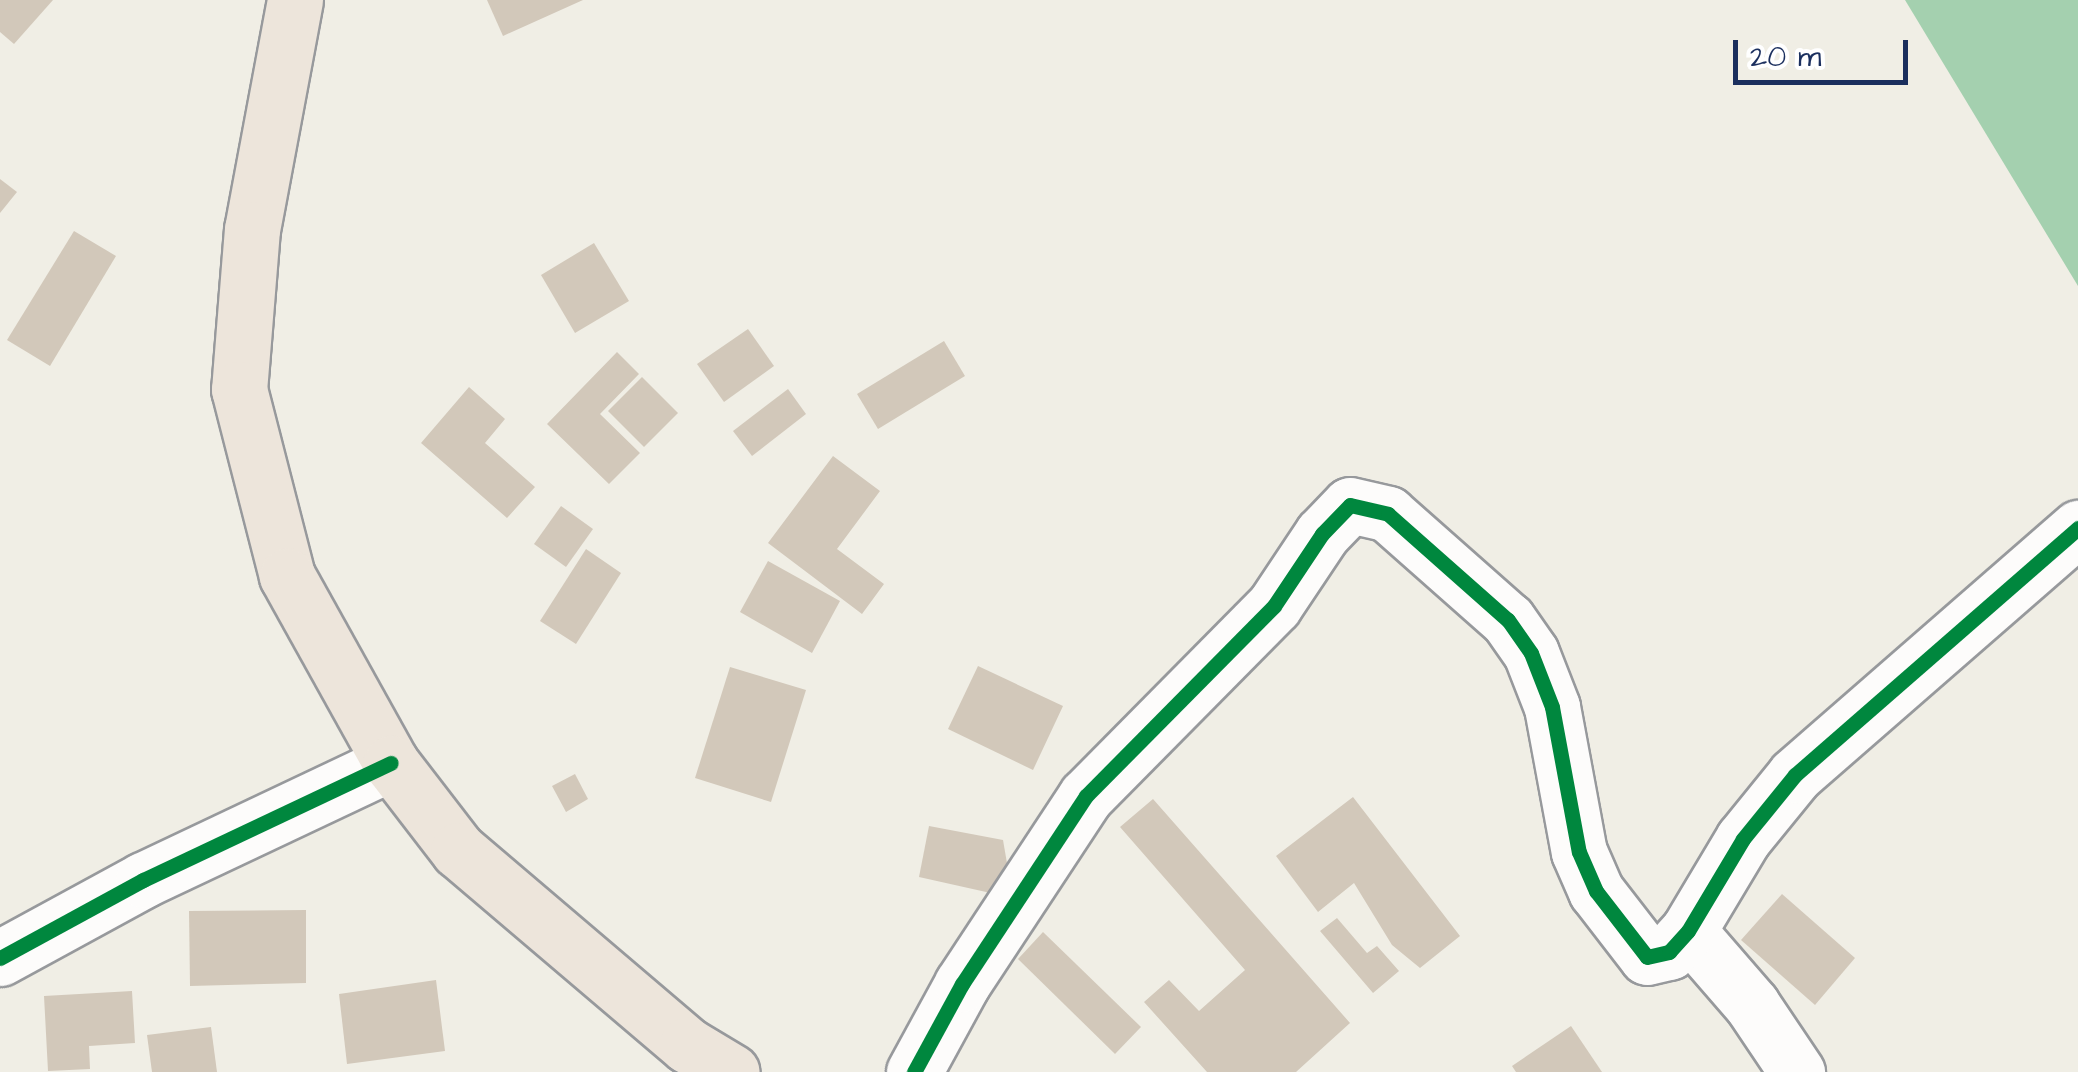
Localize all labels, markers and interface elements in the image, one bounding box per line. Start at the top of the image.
scale bar [1738,20,1913,82]
text: 20 m [1750,36,1821,78]

